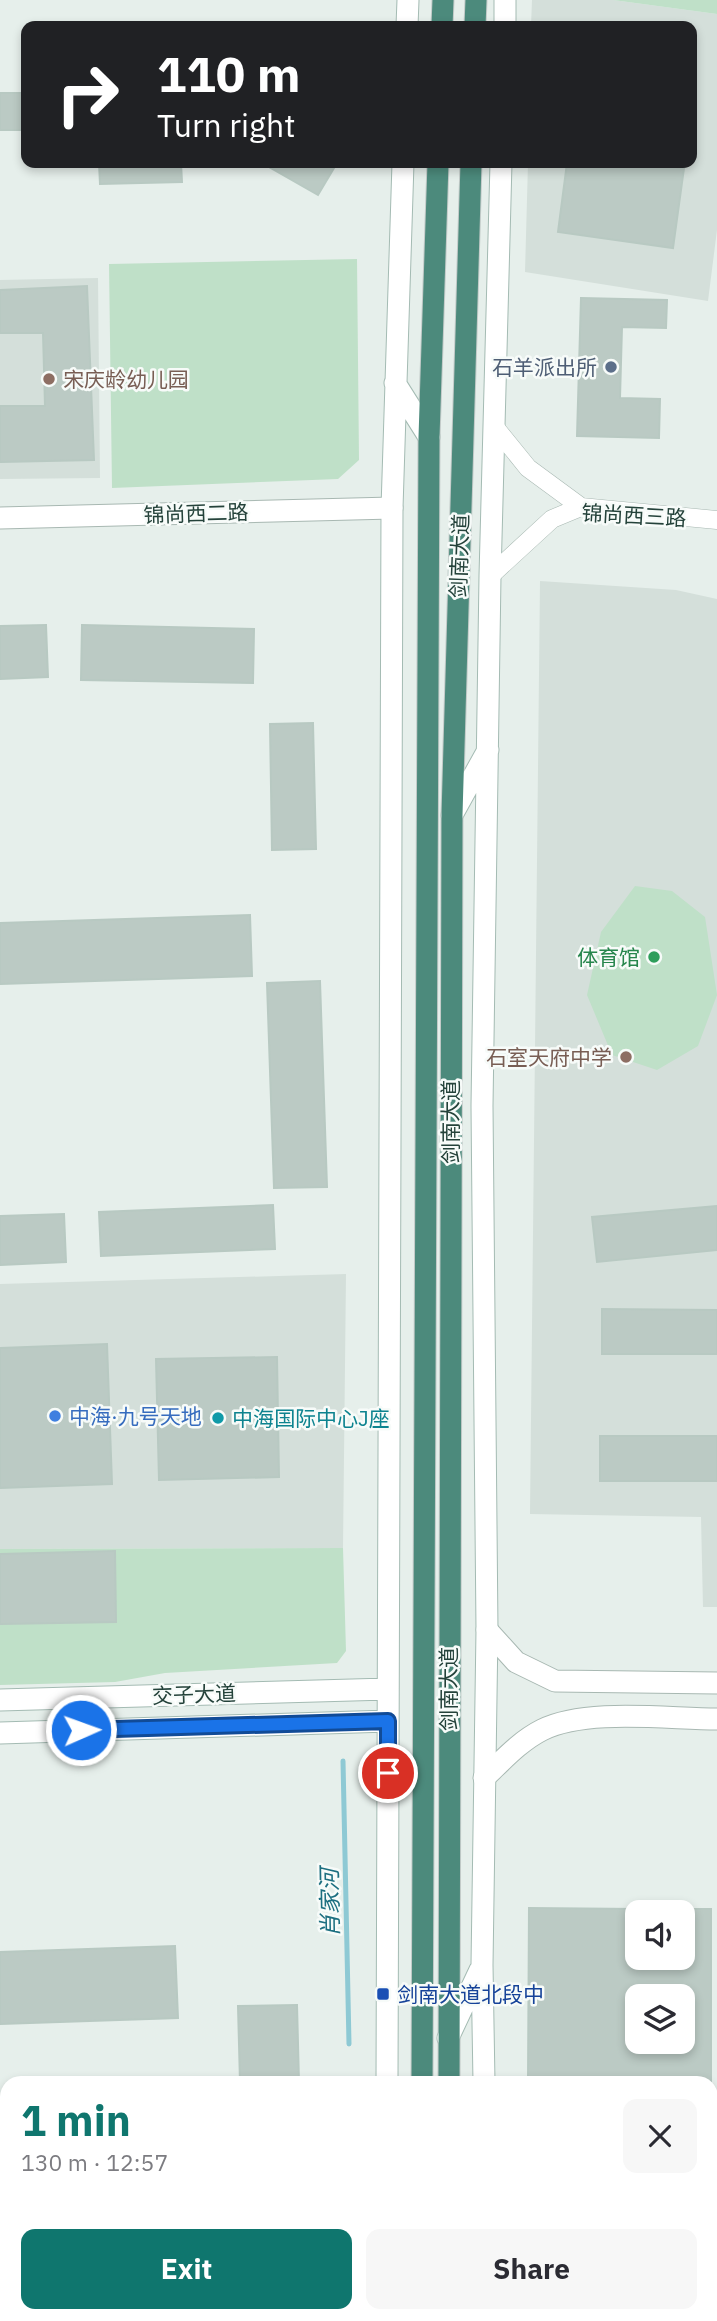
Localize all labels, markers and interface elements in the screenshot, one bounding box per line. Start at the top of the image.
text: 110 m [157,42,301,105]
icon: right [42,49,133,140]
text: Turn right [157,104,295,146]
place label: 石羊派出所 [492,353,597,381]
marker: 石羊派出所 [603,359,619,375]
place label: 宋庆龄幼儿园 [63,365,189,393]
marker: 宋庆龄幼儿园 [41,371,57,387]
street label: 锦尚西二路 [143,497,249,529]
street label: 锦尚西三路 [581,498,687,532]
street label: 剑南大道 [444,514,474,598]
place label: 体育馆 [577,943,640,971]
marker: 体育馆 [646,949,662,965]
place label: 石室天府中学 [486,1043,612,1071]
marker: 石室天府中学 [618,1049,634,1065]
street label: 剑南大道 [436,1080,464,1164]
place label: 中海·九号天地 [69,1402,202,1430]
place label: 中海国际中心J座 [232,1404,390,1432]
marker: 中海·九号天地 [47,1408,63,1424]
marker: 中海国际中心J座 [210,1410,226,1426]
street label: 剑南大道 [434,1647,462,1731]
street label: 交子大道 [152,1679,236,1709]
position arrow [44,1693,118,1767]
pin [358,1743,418,1803]
icon: arrive [369,1754,407,1792]
water label: 肖家河 [313,1864,345,1938]
map controls [625,1900,695,2054]
button: sound [625,1900,695,1970]
place label: 剑南大道北段中 [397,1980,544,2008]
button: layers [625,1984,695,2054]
marker: 剑南大道北段中 [375,1986,391,2002]
text: 1 min [21,2093,131,2148]
button: close [623,2099,697,2173]
text: 130 m · 12:57 [21,2147,168,2177]
button: Exit [21,2229,352,2309]
button: Share [366,2229,697,2309]

